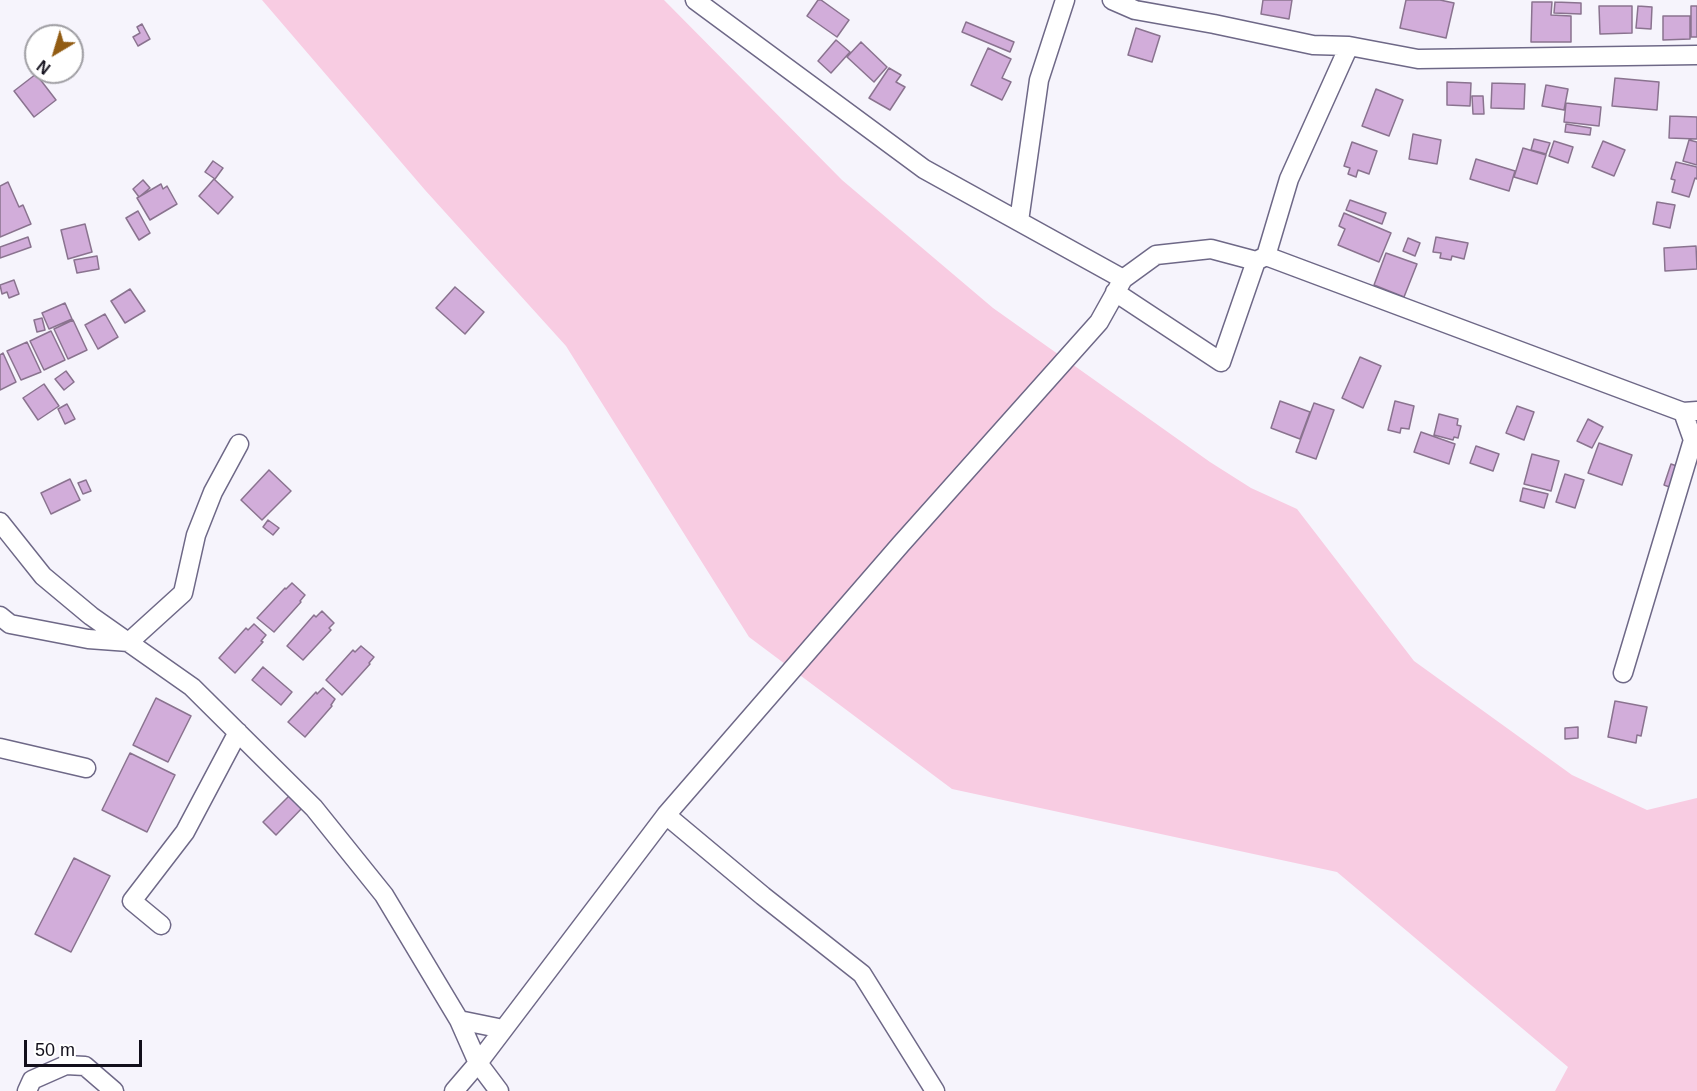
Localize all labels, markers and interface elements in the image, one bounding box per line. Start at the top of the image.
north arrow [24,24,84,84]
text: N [34,57,54,77]
scale bar [27,1028,146,1066]
text: 50 m [35,1040,75,1060]

